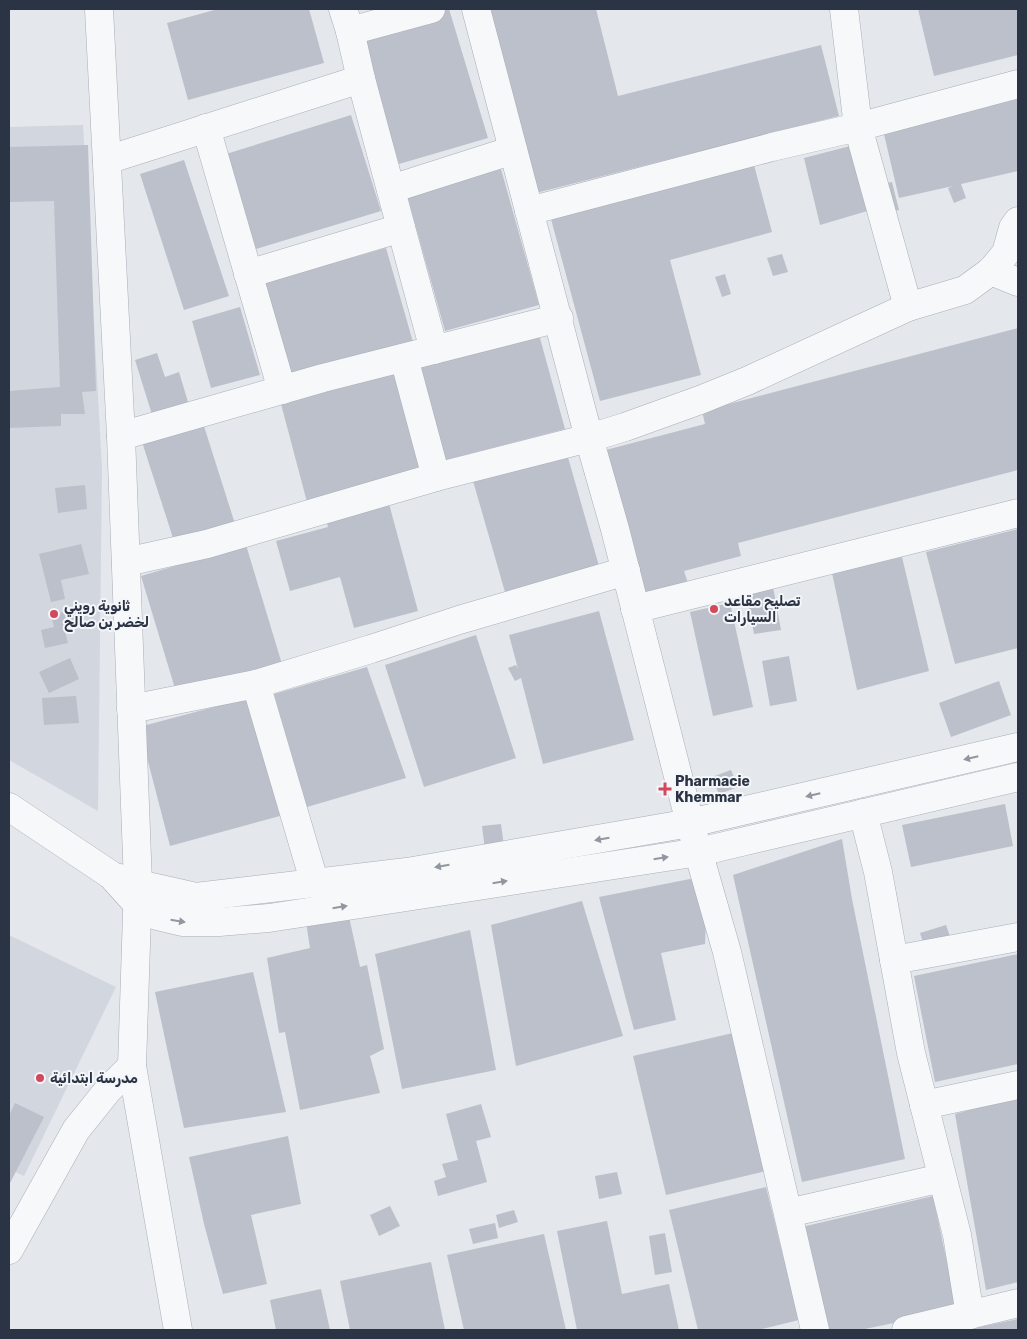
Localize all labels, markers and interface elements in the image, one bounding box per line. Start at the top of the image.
place label: تصليح مقاعد السيارات [724,593,800,626]
place label: ثانوية رويني لخضر بن صالح [64,598,149,632]
marker: تصليح مقاعد السيارات [708,603,720,615]
marker: ثانوية رويني لخضر بن صالح [48,608,60,620]
one-way arrow [963,754,978,762]
place label: Pharmacie Khemmar [675,773,750,806]
marker: Pharmacie Khemmar [659,783,671,795]
one-way arrow [805,791,820,799]
one-way arrow [594,835,610,843]
one-way arrow [653,853,669,861]
one-way arrow [434,863,450,871]
one-way arrow [493,878,509,886]
one-way arrow [332,903,348,911]
one-way arrow [171,917,187,925]
place label: مدرسة ابتدائية [50,1070,138,1087]
marker: مدرسة ابتدائية [34,1072,46,1084]

